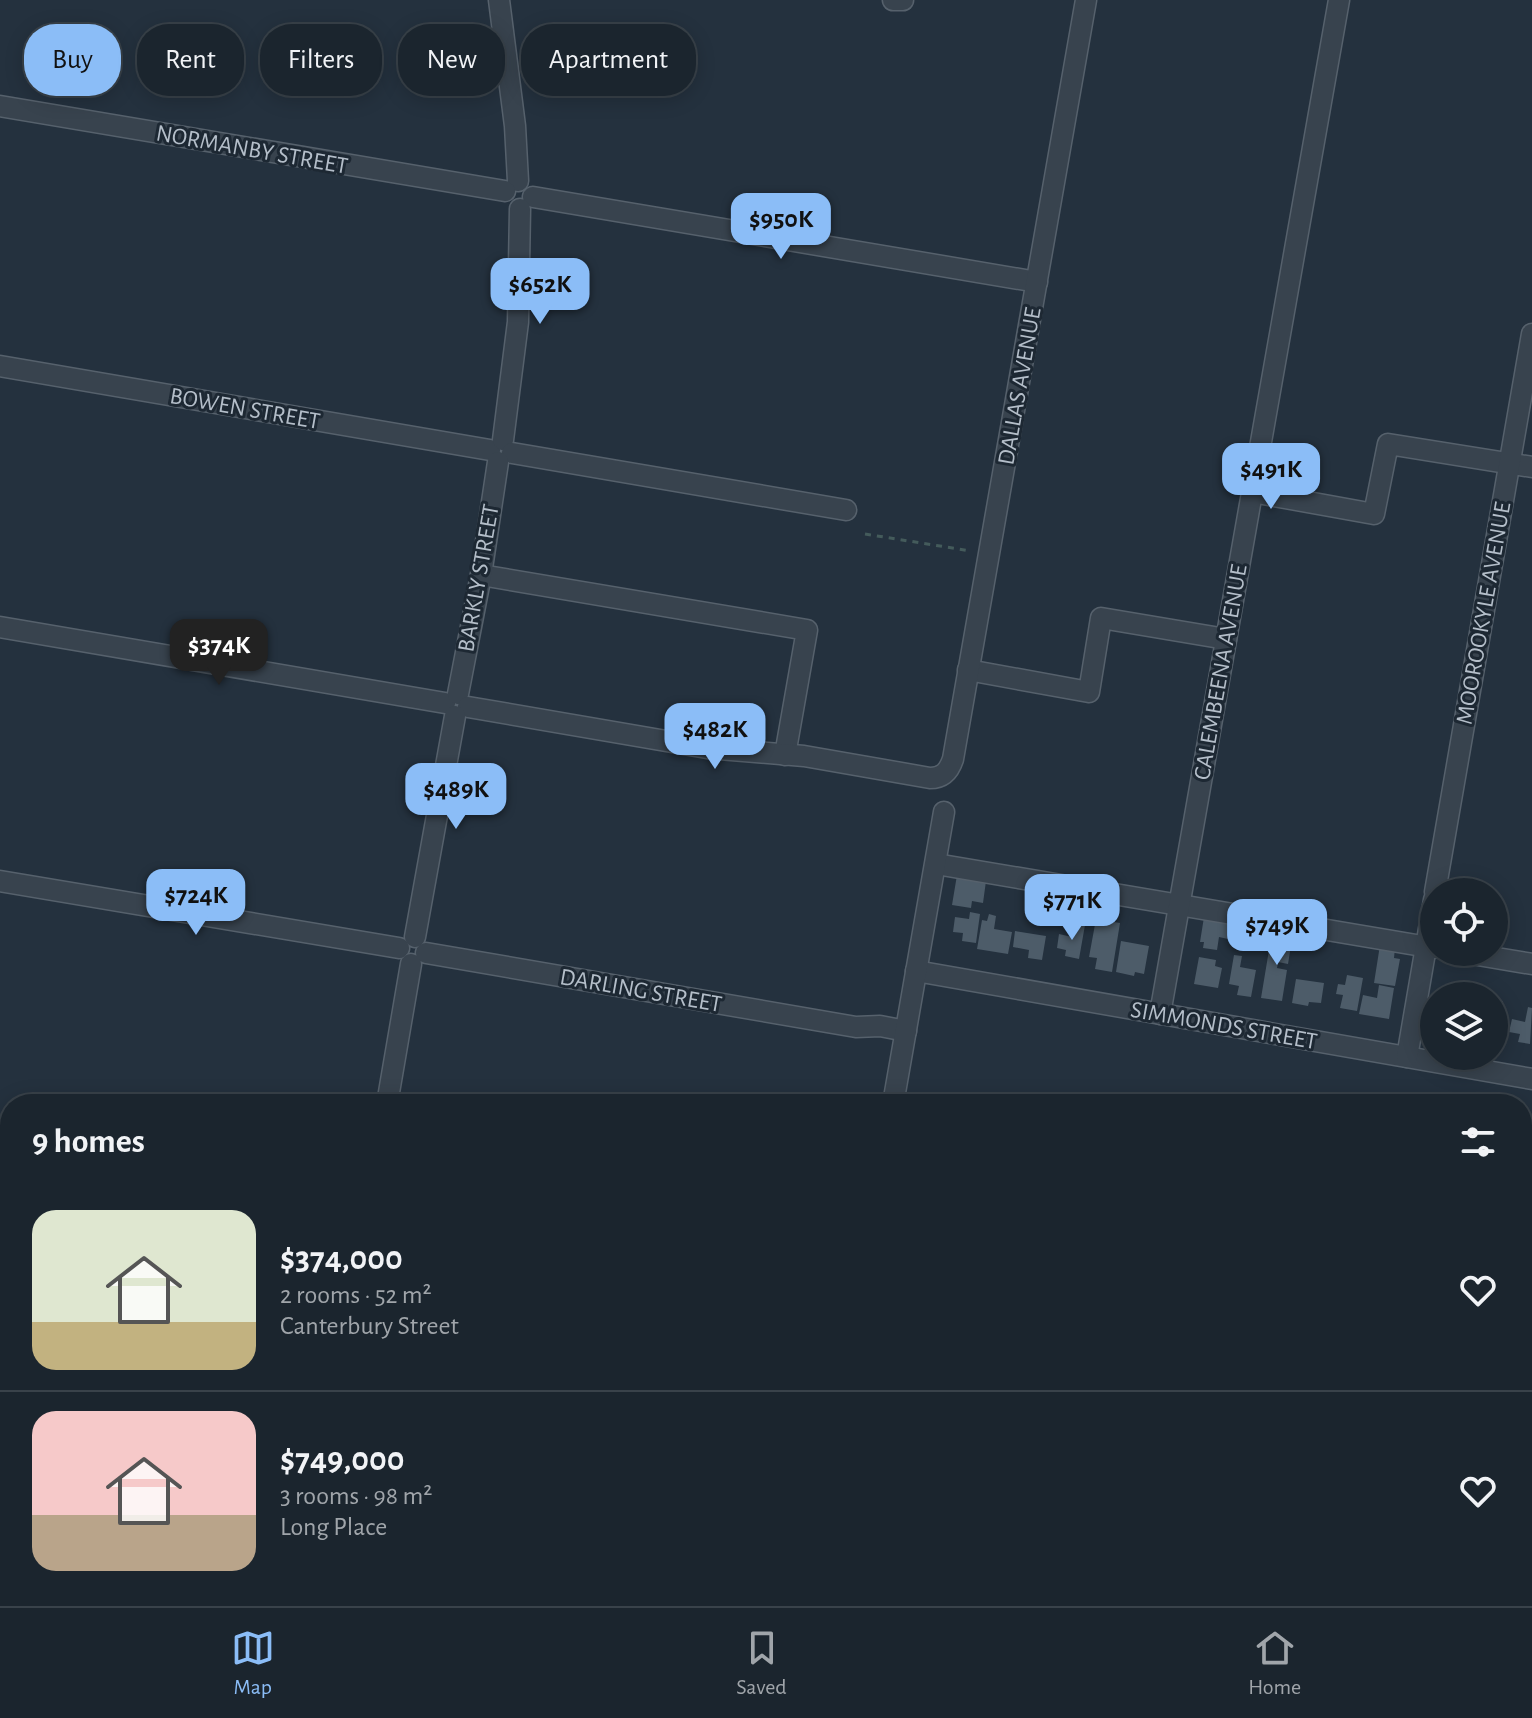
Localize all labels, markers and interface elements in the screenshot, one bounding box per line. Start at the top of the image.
chip: Buy [24,24,121,96]
chip: Rent [137,24,244,96]
chip: Filters [260,24,382,96]
chip: New [398,24,505,96]
chip: Apartment [521,24,696,96]
street label: NORMANBY STREET [154,121,350,179]
pin: $950K [725,193,837,261]
text: $950K [749,206,813,232]
pin: $652K [484,258,596,326]
text: $652K [509,271,571,297]
street label: DALLAS AVENUE [994,305,1046,467]
street label: BOWEN STREET [168,384,322,434]
pin: $491K [1215,443,1327,511]
text: $491K [1240,456,1302,482]
street label: MOOROOKYLE AVENUE [1453,500,1515,726]
street label: BARKLY STREET [454,502,504,654]
street label: CALEMBEENA AVENUE [1190,562,1252,782]
pin: $374K [163,619,275,687]
text: $374K [188,632,250,658]
pin: $482K [659,703,771,771]
text: $482K [682,716,748,742]
pin: $489K [400,763,512,831]
text: $489K [423,776,489,802]
pin: $724K [140,869,252,937]
pin: $771K [1016,874,1128,942]
map controls [1420,878,1508,1070]
button: locate [1420,878,1508,966]
text: $724K [164,882,228,908]
text: $771K [1043,887,1101,913]
pin: $749K [1221,899,1333,967]
text: $749K [1245,912,1309,938]
street label: DARLING STREET [558,965,724,1017]
button: layers [1420,982,1508,1070]
street label: SIMMONDS STREET [1129,998,1319,1054]
icon: filters [1456,1120,1500,1164]
text: 9 homes [32,1125,145,1159]
icon: home [96,1242,192,1338]
text: $374,000 [280,1242,403,1276]
icon: heart [1456,1268,1500,1312]
text: 2 rooms · 52 m² [280,1282,432,1308]
text: Canterbury Street [280,1313,459,1339]
icon: home [96,1443,192,1539]
text: $749,000 [280,1443,404,1477]
icon: heart [1456,1469,1500,1513]
text: 3 rooms · 98 m² [280,1483,432,1509]
text: Long Place [280,1514,387,1540]
tab: Map [231,1626,275,1700]
tab: Saved [736,1626,787,1700]
tab: Home [1248,1626,1301,1700]

